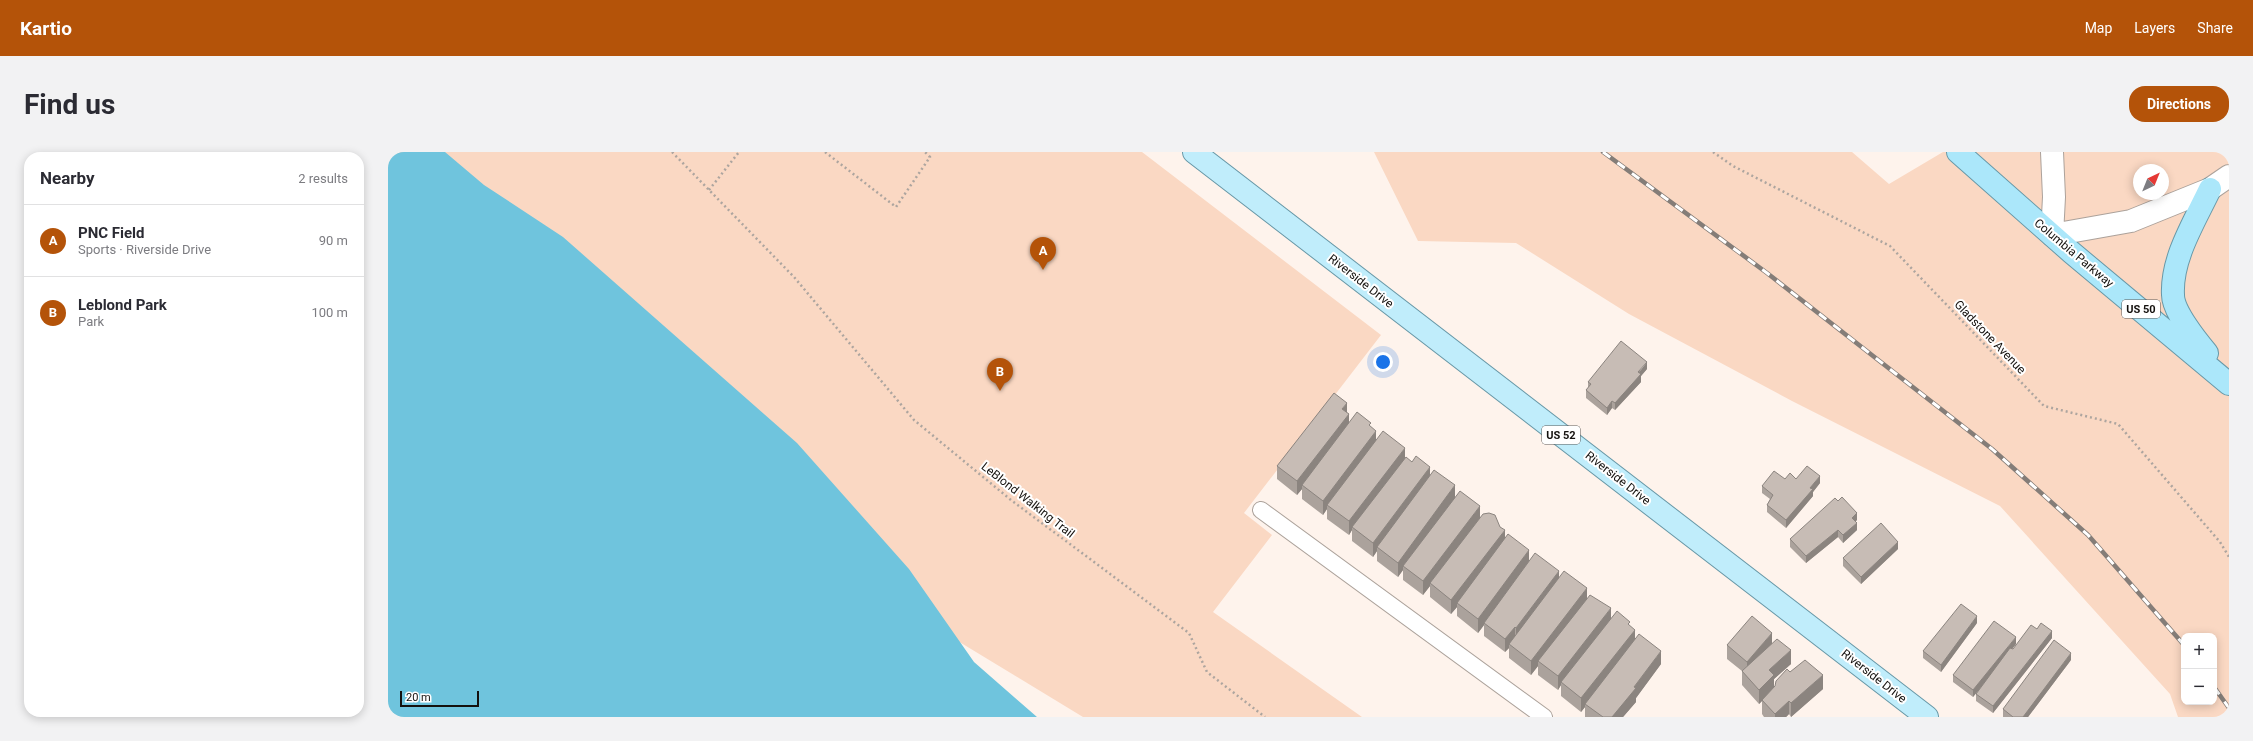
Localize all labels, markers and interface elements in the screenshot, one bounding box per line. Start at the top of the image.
text: Kartio [20,17,72,40]
text: Map [2085,20,2112,36]
text: Layers [2134,20,2175,36]
text: Share [2197,20,2233,36]
button: Directions [2129,86,2229,122]
text: Find us [24,88,115,121]
north arrow [2133,164,2169,200]
text: Nearby [40,168,95,188]
text: 2 results [298,171,348,186]
street label: Columbia Parkway [2032,216,2117,290]
text: PNC Field [78,224,145,242]
text: A [49,233,57,248]
text: 90 m [319,233,348,248]
pin: A [1030,237,1056,270]
text: Sports · Riverside Drive [78,242,211,257]
street label: Riverside Drive [1326,251,1396,311]
text: Leblond Park [78,296,167,314]
street label: Gladstone Avenue [1951,297,2029,377]
road number: US 50 [2122,300,2160,318]
text: B [49,305,57,320]
text: 100 m [311,305,348,320]
text: Park [78,314,104,329]
your location [1373,352,1393,372]
pin: B [987,358,1013,391]
road number: US 52 [1542,426,1580,444]
street label: Riverside Drive [1583,448,1653,508]
street label: LeBlond Walking Trail [979,459,1077,541]
map controls [2181,633,2217,705]
button: + [2181,633,2217,669]
street label: Riverside Drive [1839,646,1909,706]
button: − [2181,669,2217,705]
scale bar [400,689,479,708]
text: 20 m [406,691,431,704]

